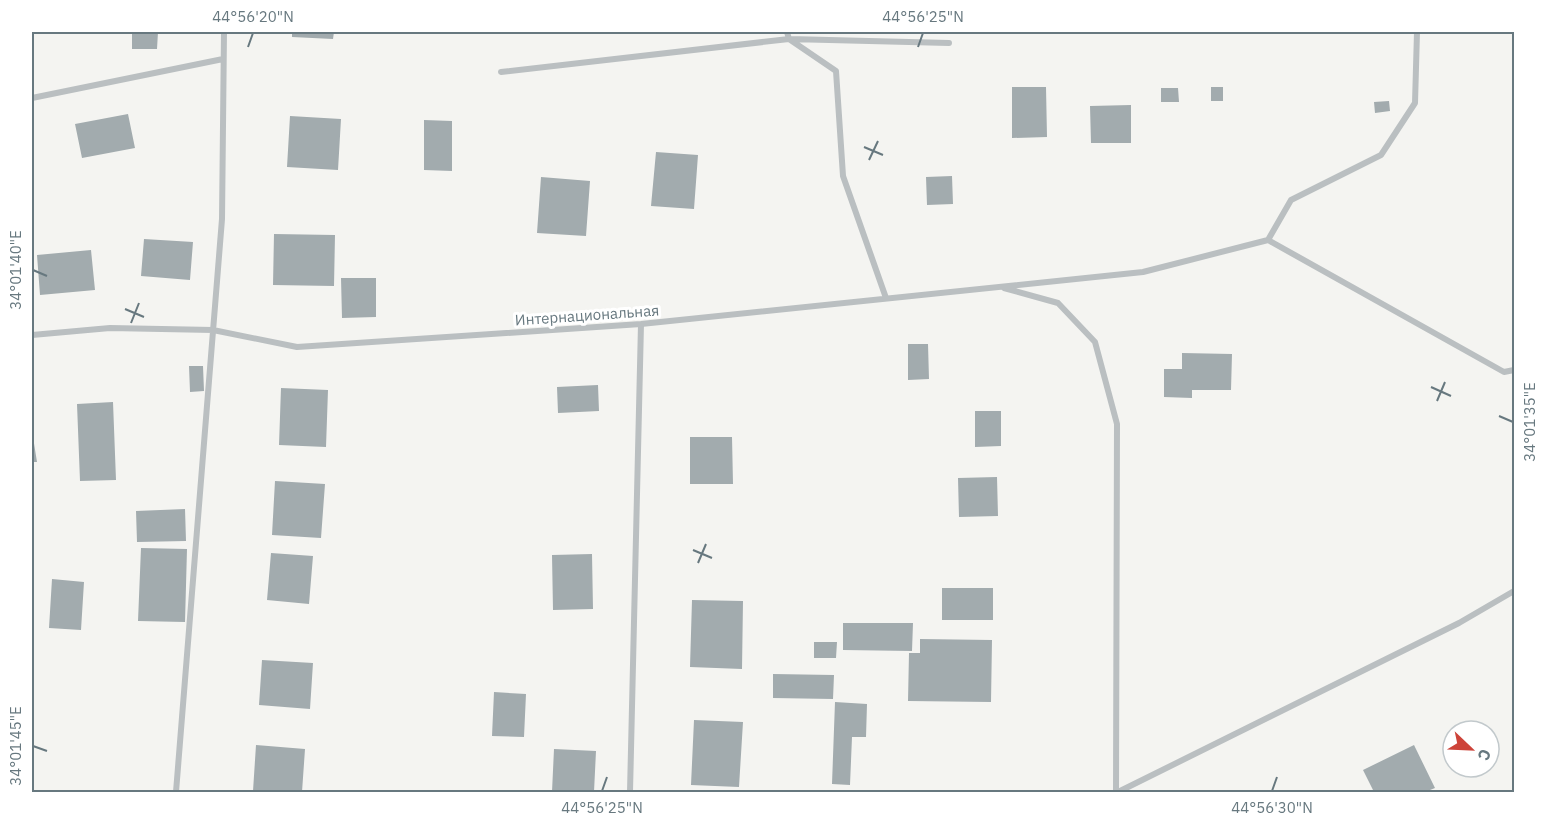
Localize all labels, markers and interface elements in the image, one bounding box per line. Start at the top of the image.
text: 44°56'20"N [212,7,294,26]
text: 44°56'25"N [882,7,964,26]
text: 34°01'40"E [6,230,25,310]
street label: Интернациональная [514,300,660,330]
text: 34°01'35"E [1520,382,1539,462]
text: 34°01'45"E [6,706,25,786]
north arrow [1441,719,1501,779]
text: С [1474,746,1496,764]
text: 44°56'25"N [561,798,643,817]
text: 44°56'30"N [1231,798,1313,817]

